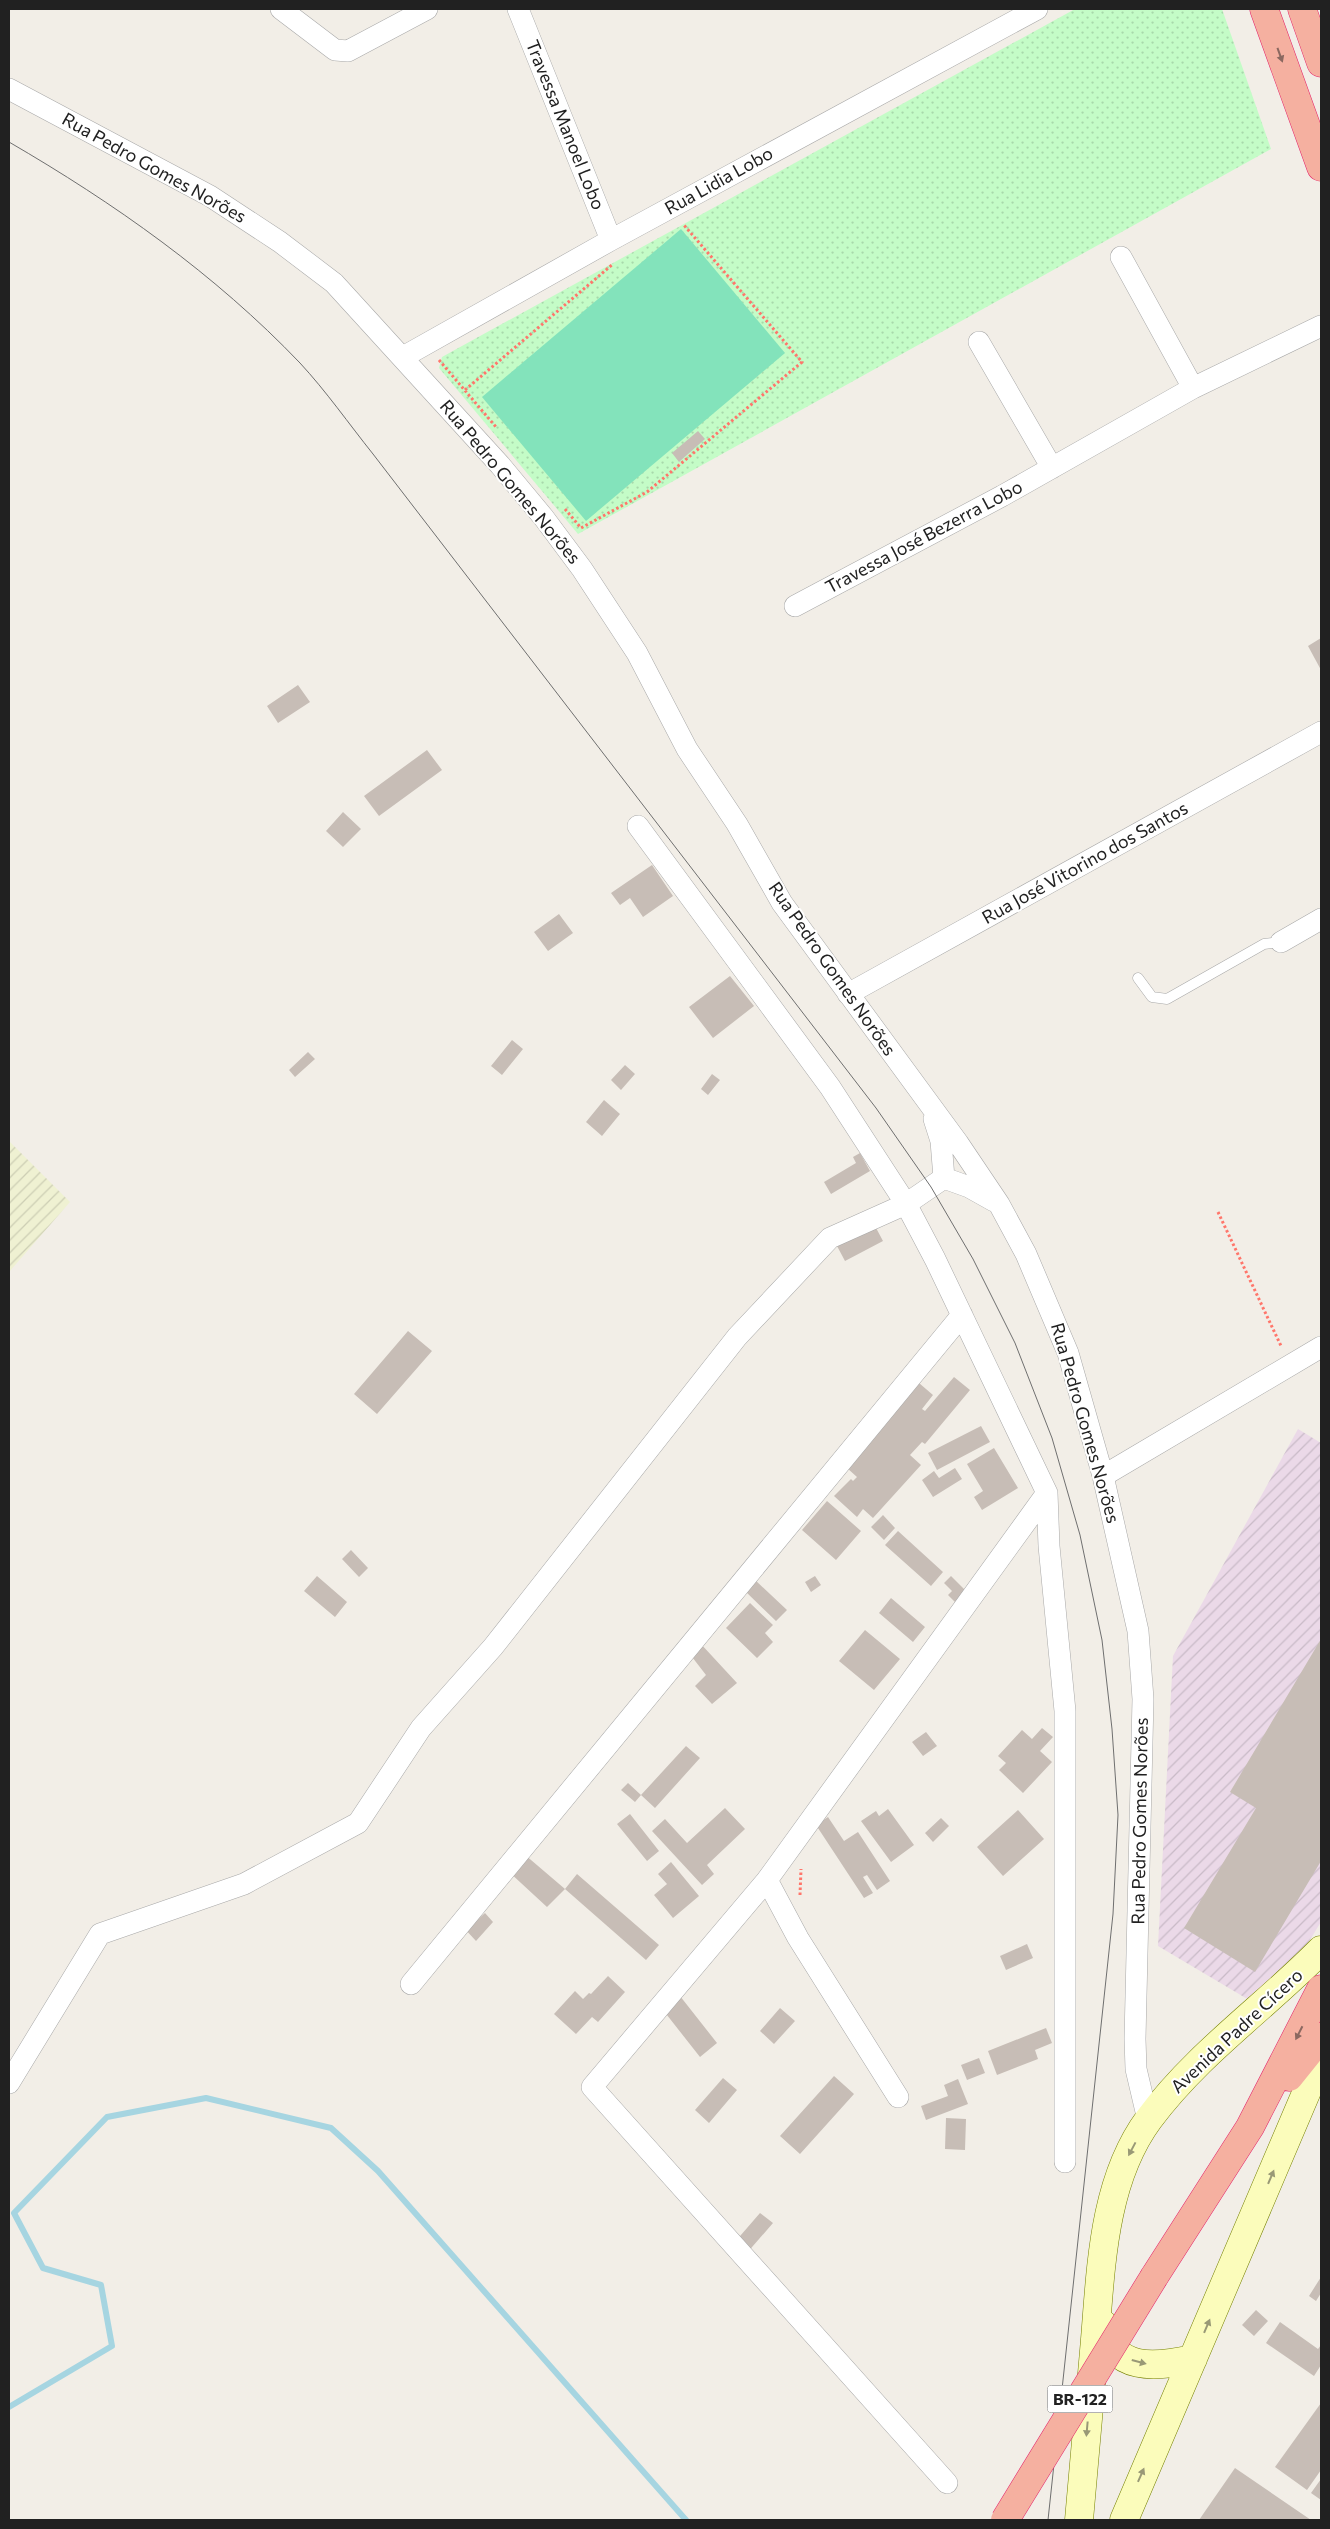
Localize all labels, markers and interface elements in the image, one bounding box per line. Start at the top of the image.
street label: Travessa Manoel Lobo [522,36,610,213]
one-way arrow [1277,47,1284,62]
street label: Rua Pedro Gomes Norões [59,107,250,227]
street label: Rua Lidia Lobo [661,141,776,219]
street label: Rua Pedro Gomes Norões [436,395,586,568]
street label: Travessa José Bezerra Lobo [821,475,1026,597]
street label: Rua José Vitorino dos Santos [978,796,1191,928]
street label: Rua Pedro Gomes Norões [764,877,901,1060]
street label: Rua Pedro Gomes Norões [1047,1320,1125,1525]
street label: Rua Pedro Gomes Norões [1126,1717,1152,1925]
street label: Avenida Padre Cícero [1166,1963,1307,2097]
one-way arrow [1295,2025,1303,2040]
one-way arrow [1128,2142,1136,2156]
one-way arrow [1267,2170,1275,2184]
one-way arrow [1204,2319,1212,2333]
one-way arrow [1132,2359,1147,2367]
road number: BR-122 [1048,2386,1112,2412]
one-way arrow [1083,2421,1091,2437]
one-way arrow [1138,2468,1146,2482]

